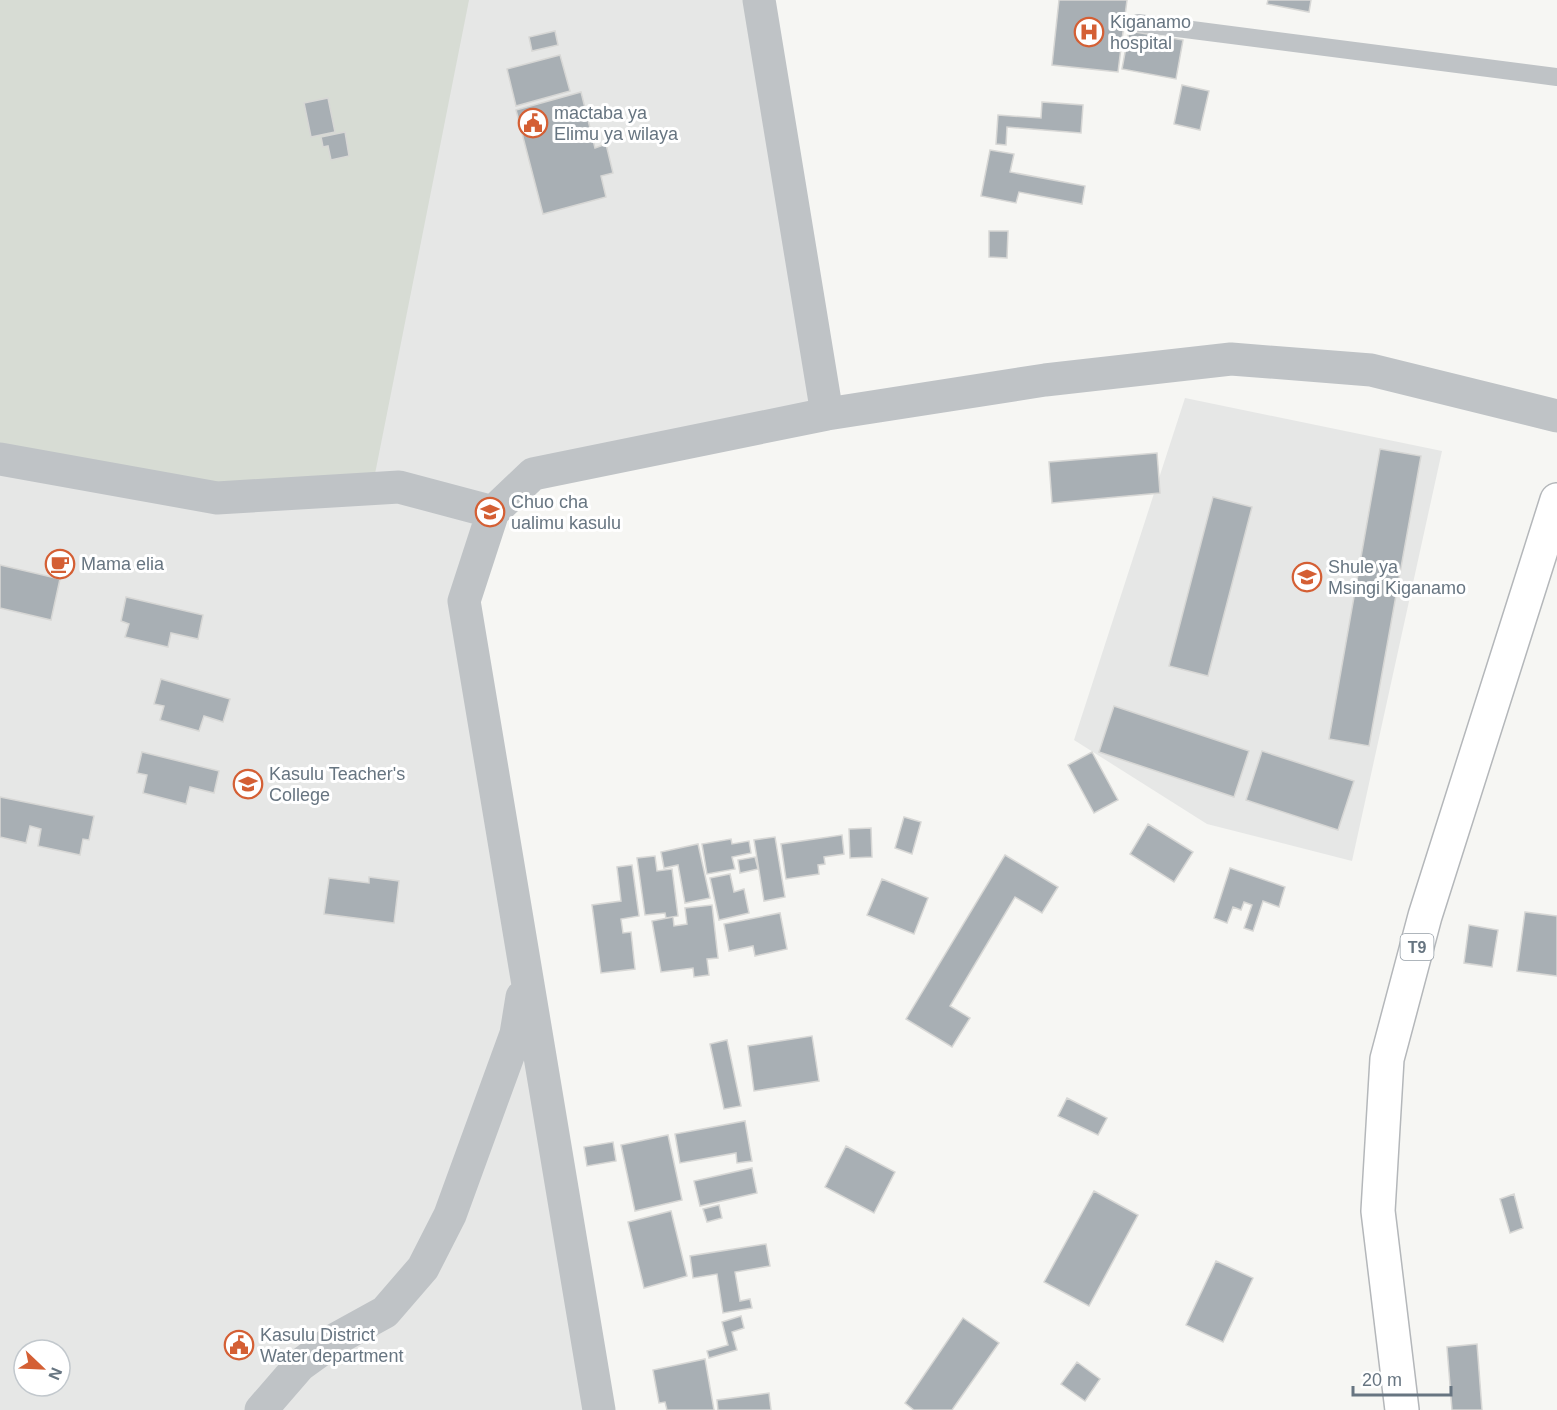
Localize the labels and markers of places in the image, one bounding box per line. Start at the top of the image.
place label: Kiganamo hospital [1110,12,1191,53]
hospital icon: Kiganamo hospital [1073,16,1105,48]
place label: mactaba ya Elimu ya wilaya [554,103,679,144]
public building icon: mactaba ya Elimu ya wilaya [517,107,549,139]
place label: Chuo cha ualimu kasulu [511,492,621,533]
school or university icon: Chuo cha ualimu kasulu [474,496,506,528]
cafe icon: Mama elia [44,548,76,580]
place label: Mama elia [81,554,165,574]
place label: Shule ya Msingi Kiganamo [1328,557,1466,598]
school or university icon: Shule ya Msingi Kiganamo [1291,561,1323,593]
place label: Kasulu Teacher's College [269,764,405,805]
school or university icon: Kasulu Teacher's College [232,768,264,800]
place label: Kasulu District Water department [260,1325,403,1366]
public building icon: Kasulu District Water department [223,1329,255,1361]

